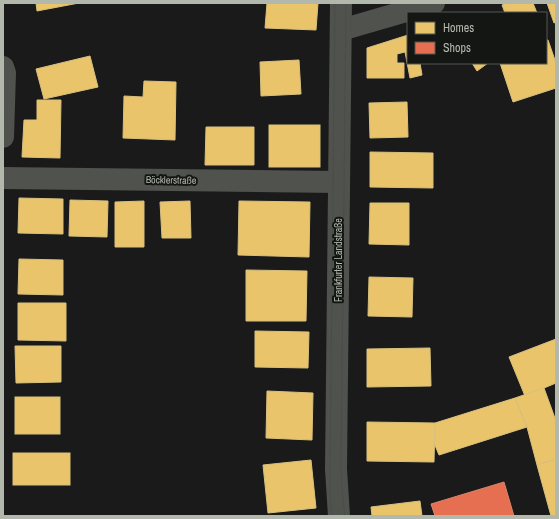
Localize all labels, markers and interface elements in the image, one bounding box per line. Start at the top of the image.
legend [407,12,547,64]
text: Homes [443,20,474,36]
text: Shops [443,40,471,56]
street label: Böcklerstraße [146,173,197,187]
street label: Frankfurter Landstraße [332,218,345,302]

